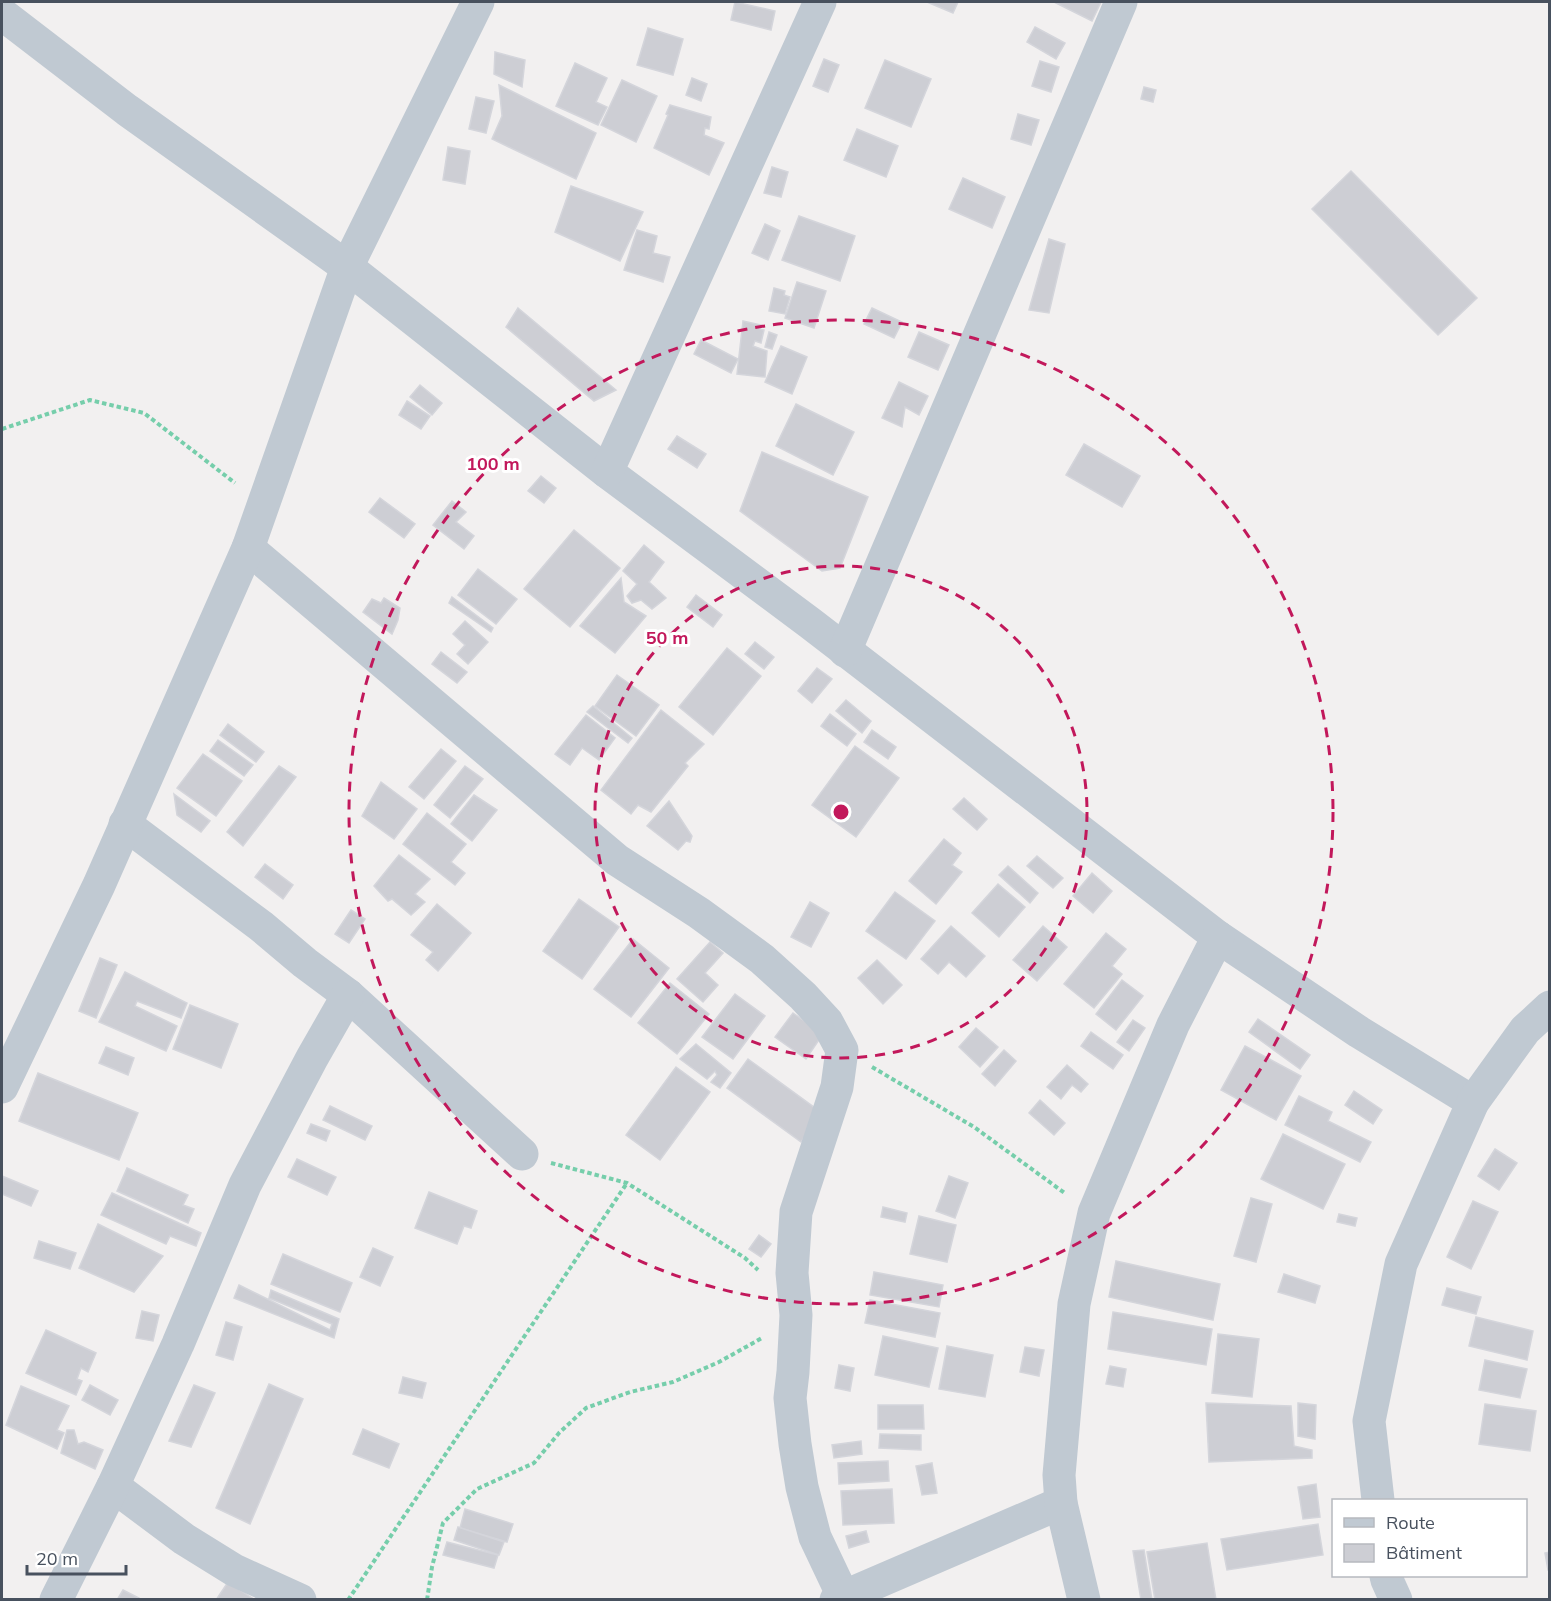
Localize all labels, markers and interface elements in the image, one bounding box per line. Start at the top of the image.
text: 100 m [466,452,520,475]
text: 50 m [646,626,688,649]
centre of rings [831,802,851,822]
legend [1332,1499,1527,1577]
text: Route [1386,1511,1435,1534]
scale bar [27,1538,126,1576]
text: Bâtiment [1386,1541,1462,1564]
text: 20 m [36,1547,78,1570]

